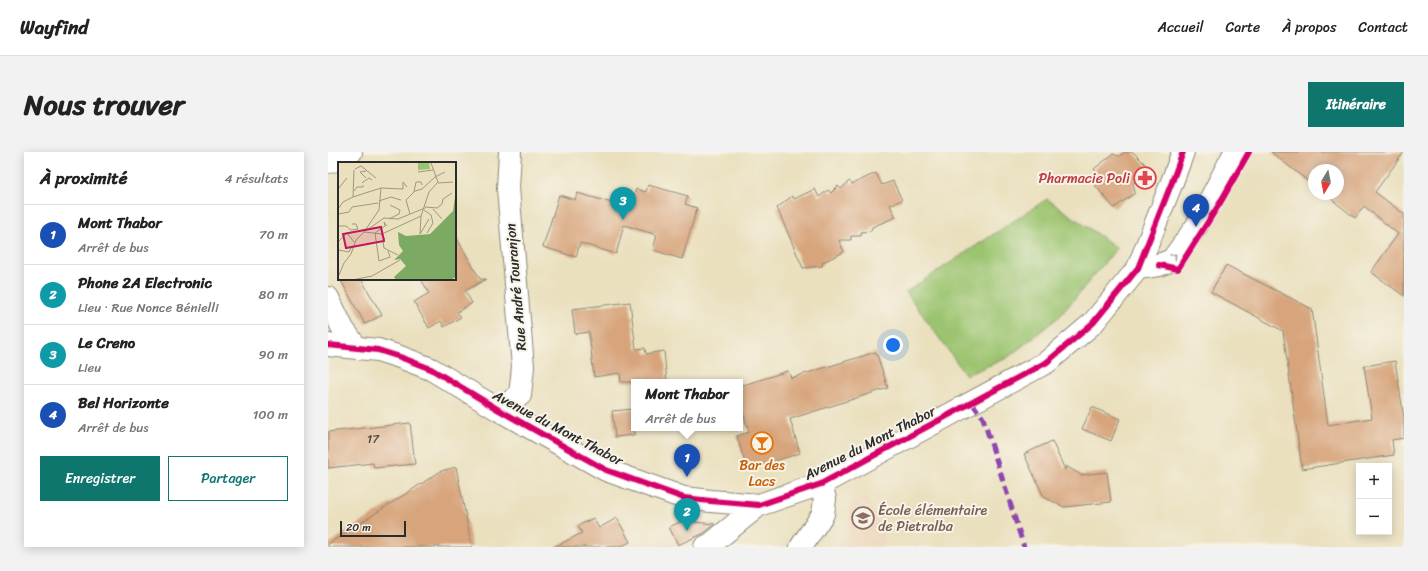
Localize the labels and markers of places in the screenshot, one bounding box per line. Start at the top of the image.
pharmacy icon: Pharmacie Poli [1132,165,1158,191]
place label: Pharmacie Poli [1038,166,1131,191]
pin: 3 [610,187,636,220]
pin: 4 [1183,194,1209,227]
bar icon: Bar des Lacs [749,430,775,456]
pin: 1 [674,444,700,477]
place label: Bar des Lacs [739,453,785,494]
pin: 2 [674,498,700,531]
place label: École élémentaire de Pietralba [878,498,987,539]
school or university icon: École élémentaire de Pietralba [850,505,876,531]

